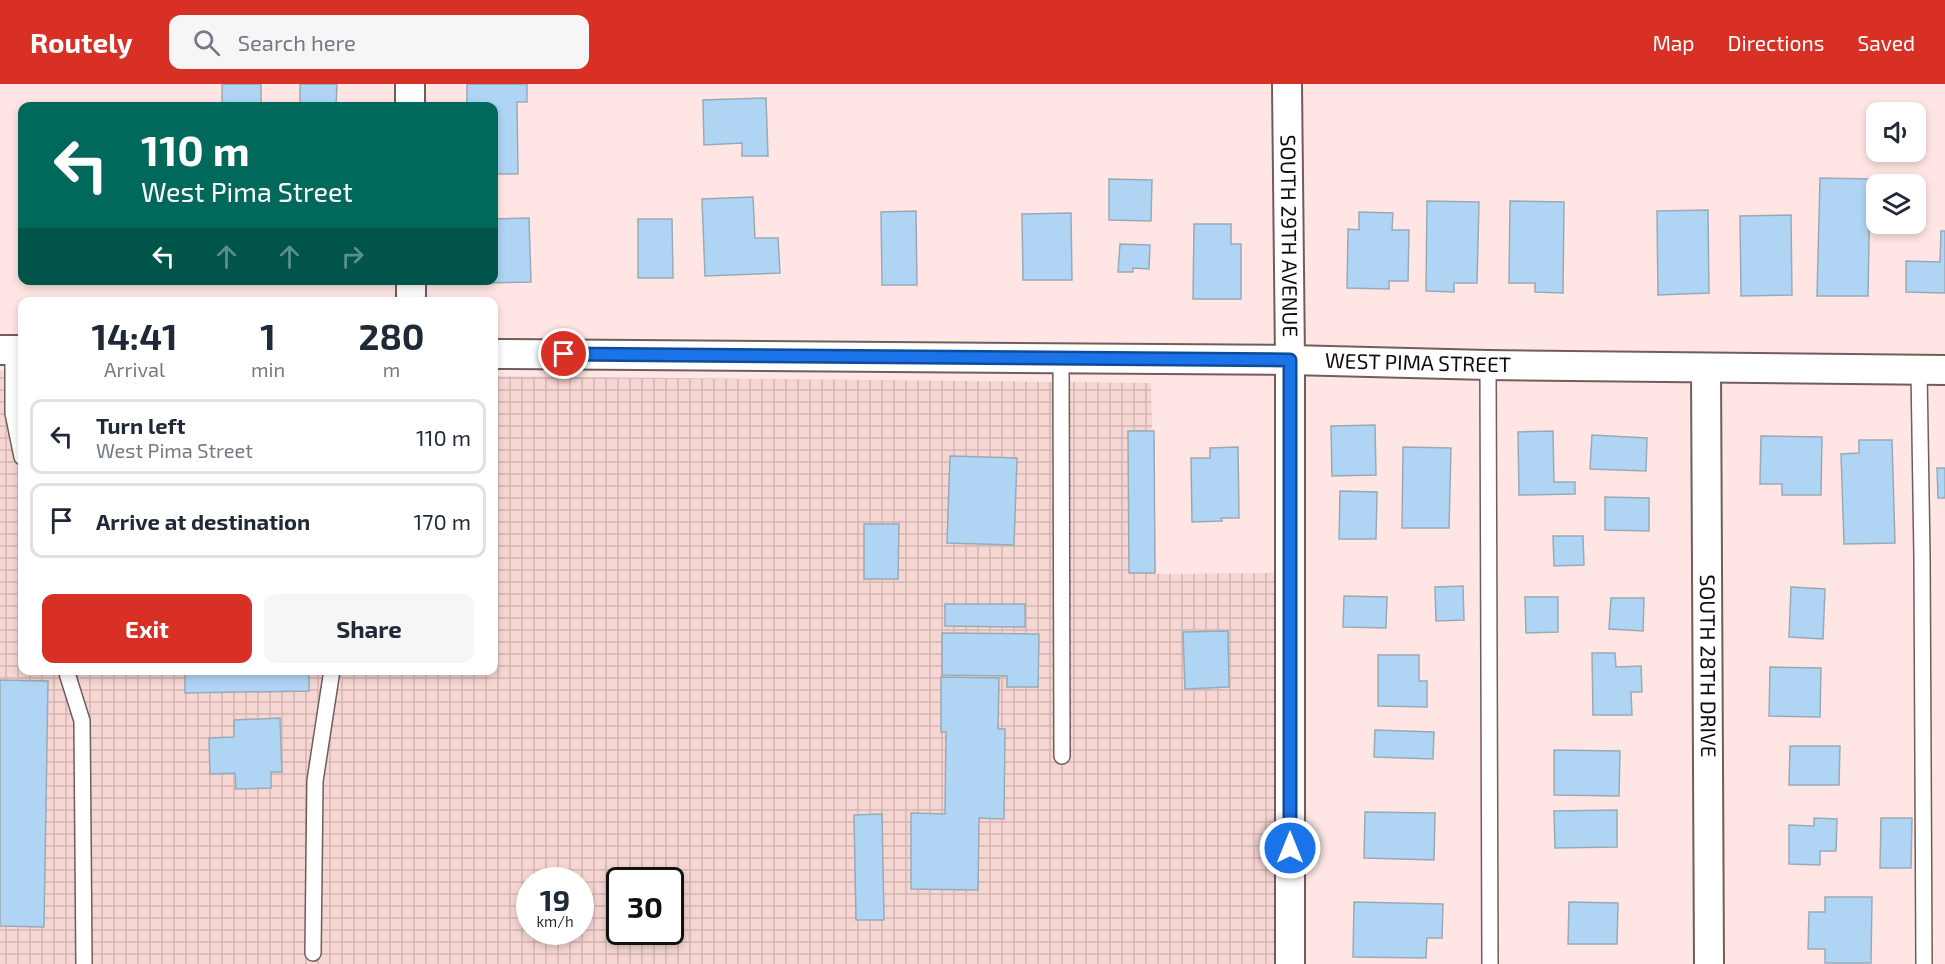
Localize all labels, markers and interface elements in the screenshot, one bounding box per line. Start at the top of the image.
search box [169,15,589,69]
text: Routely [30,25,133,59]
icon: search [190,26,223,59]
text: Search here [238,29,356,55]
text: Map [1652,30,1695,55]
text: Directions [1728,30,1824,55]
text: Saved [1857,30,1915,55]
map controls [1866,102,1926,234]
button: sound [1866,102,1926,162]
text: 110 m [141,124,250,174]
icon: left [42,126,120,204]
street label: SOUTH 29TH AVENUE [1277,135,1304,337]
button: layers [1866,174,1926,234]
text: West Pima Street [141,175,353,207]
icon: left [147,240,180,273]
icon: ahead [210,240,243,273]
icon: ahead [273,240,306,273]
icon: right [336,240,369,273]
text: 14:41 [91,314,178,357]
text: 1 [260,314,276,357]
text: 280 [359,314,425,357]
pin [538,328,589,379]
icon: arrive [547,337,580,370]
street label: WEST PIMA STREET [1325,347,1511,376]
text: Arrival [104,357,165,381]
text: min [251,357,285,381]
text: m [383,357,400,381]
text: Turn left [96,412,185,438]
icon: left [45,420,78,453]
text: 110 m [416,424,471,450]
text: West Pima Street [96,438,253,462]
icon: arrive [45,504,78,537]
text: Arrive at destination [96,508,310,534]
text: 170 m [414,508,471,534]
street label: SOUTH 28TH DRIVE [1696,574,1722,758]
button: Exit [42,594,252,663]
button: Share [264,594,474,663]
position arrow [1258,816,1322,880]
speed limit sign: 30 [606,867,684,945]
text: 19 [540,881,570,917]
text: km/h [536,912,574,930]

